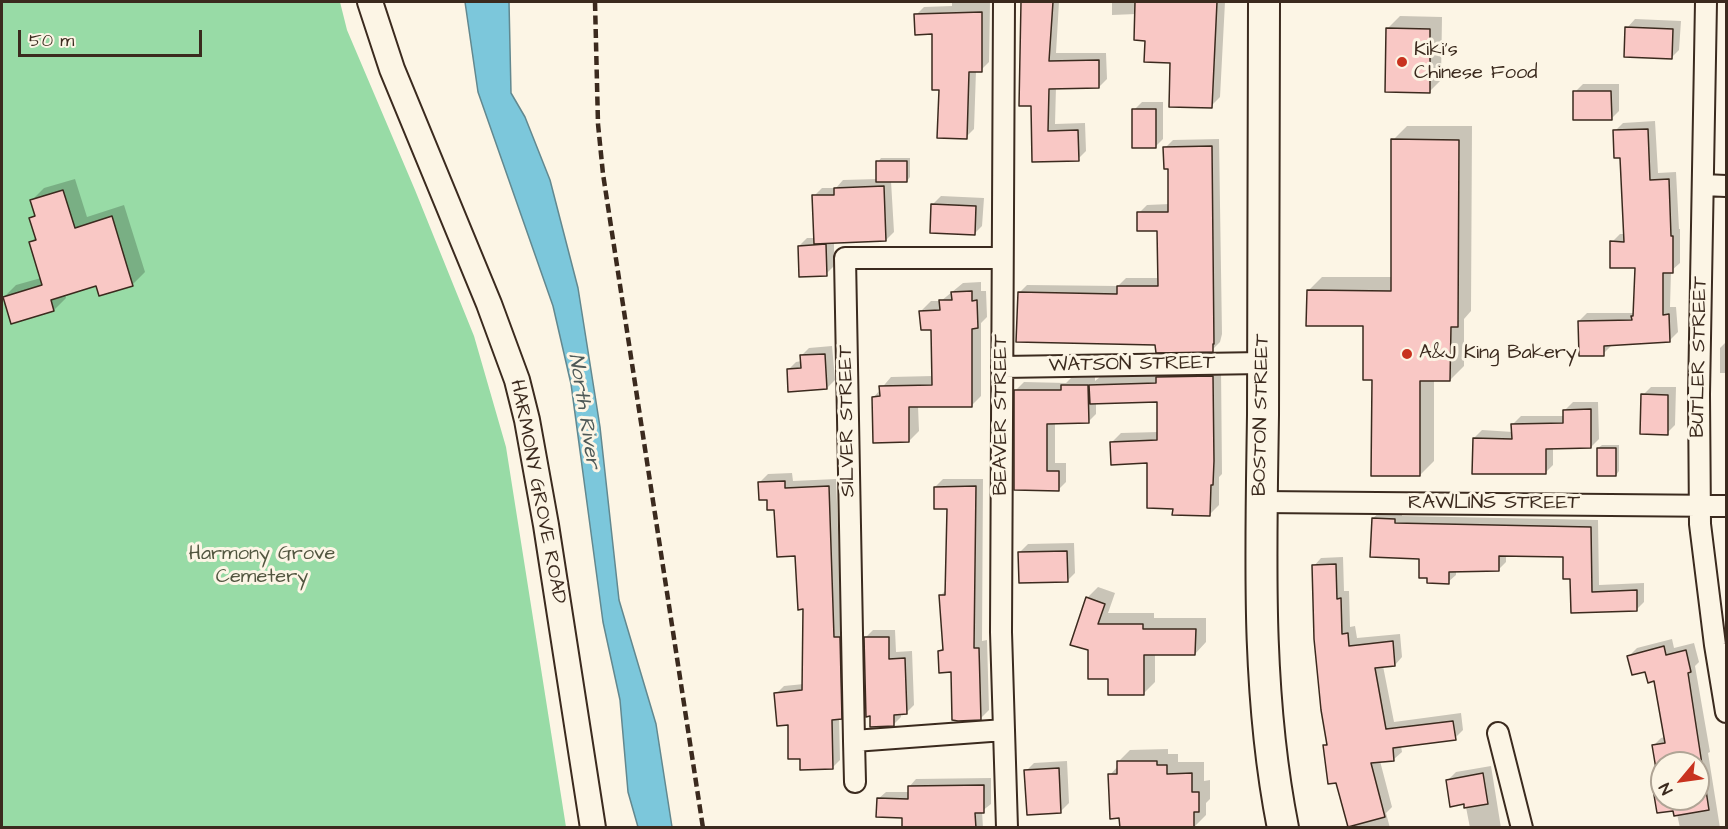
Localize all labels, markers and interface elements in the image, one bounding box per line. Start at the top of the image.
scale bar [21,18,206,56]
text: 50 m [29,28,74,53]
place label: Kiki's Chinese Food [1414,39,1537,86]
marker: Kiki's Chinese Food [1395,55,1409,69]
street label: BUTLER STREET [1687,276,1713,438]
street label: BEAVER STREET [990,334,1014,496]
street label: BOSTON STREET [1249,334,1275,496]
place label: A&J King Bakery [1419,342,1577,366]
street label: SILVER STREET [835,345,861,497]
marker: A&J King Bakery [1400,347,1414,361]
water label: North River [561,352,605,470]
street label: WATSON STREET [1049,352,1215,378]
street label: HARMONY GROVE ROAD [503,378,571,606]
street label: RAWLINS STREET [1408,492,1580,516]
park label: Harmony Grove Cemetery [189,543,335,590]
north arrow [1650,751,1710,811]
text: N [1654,779,1678,798]

